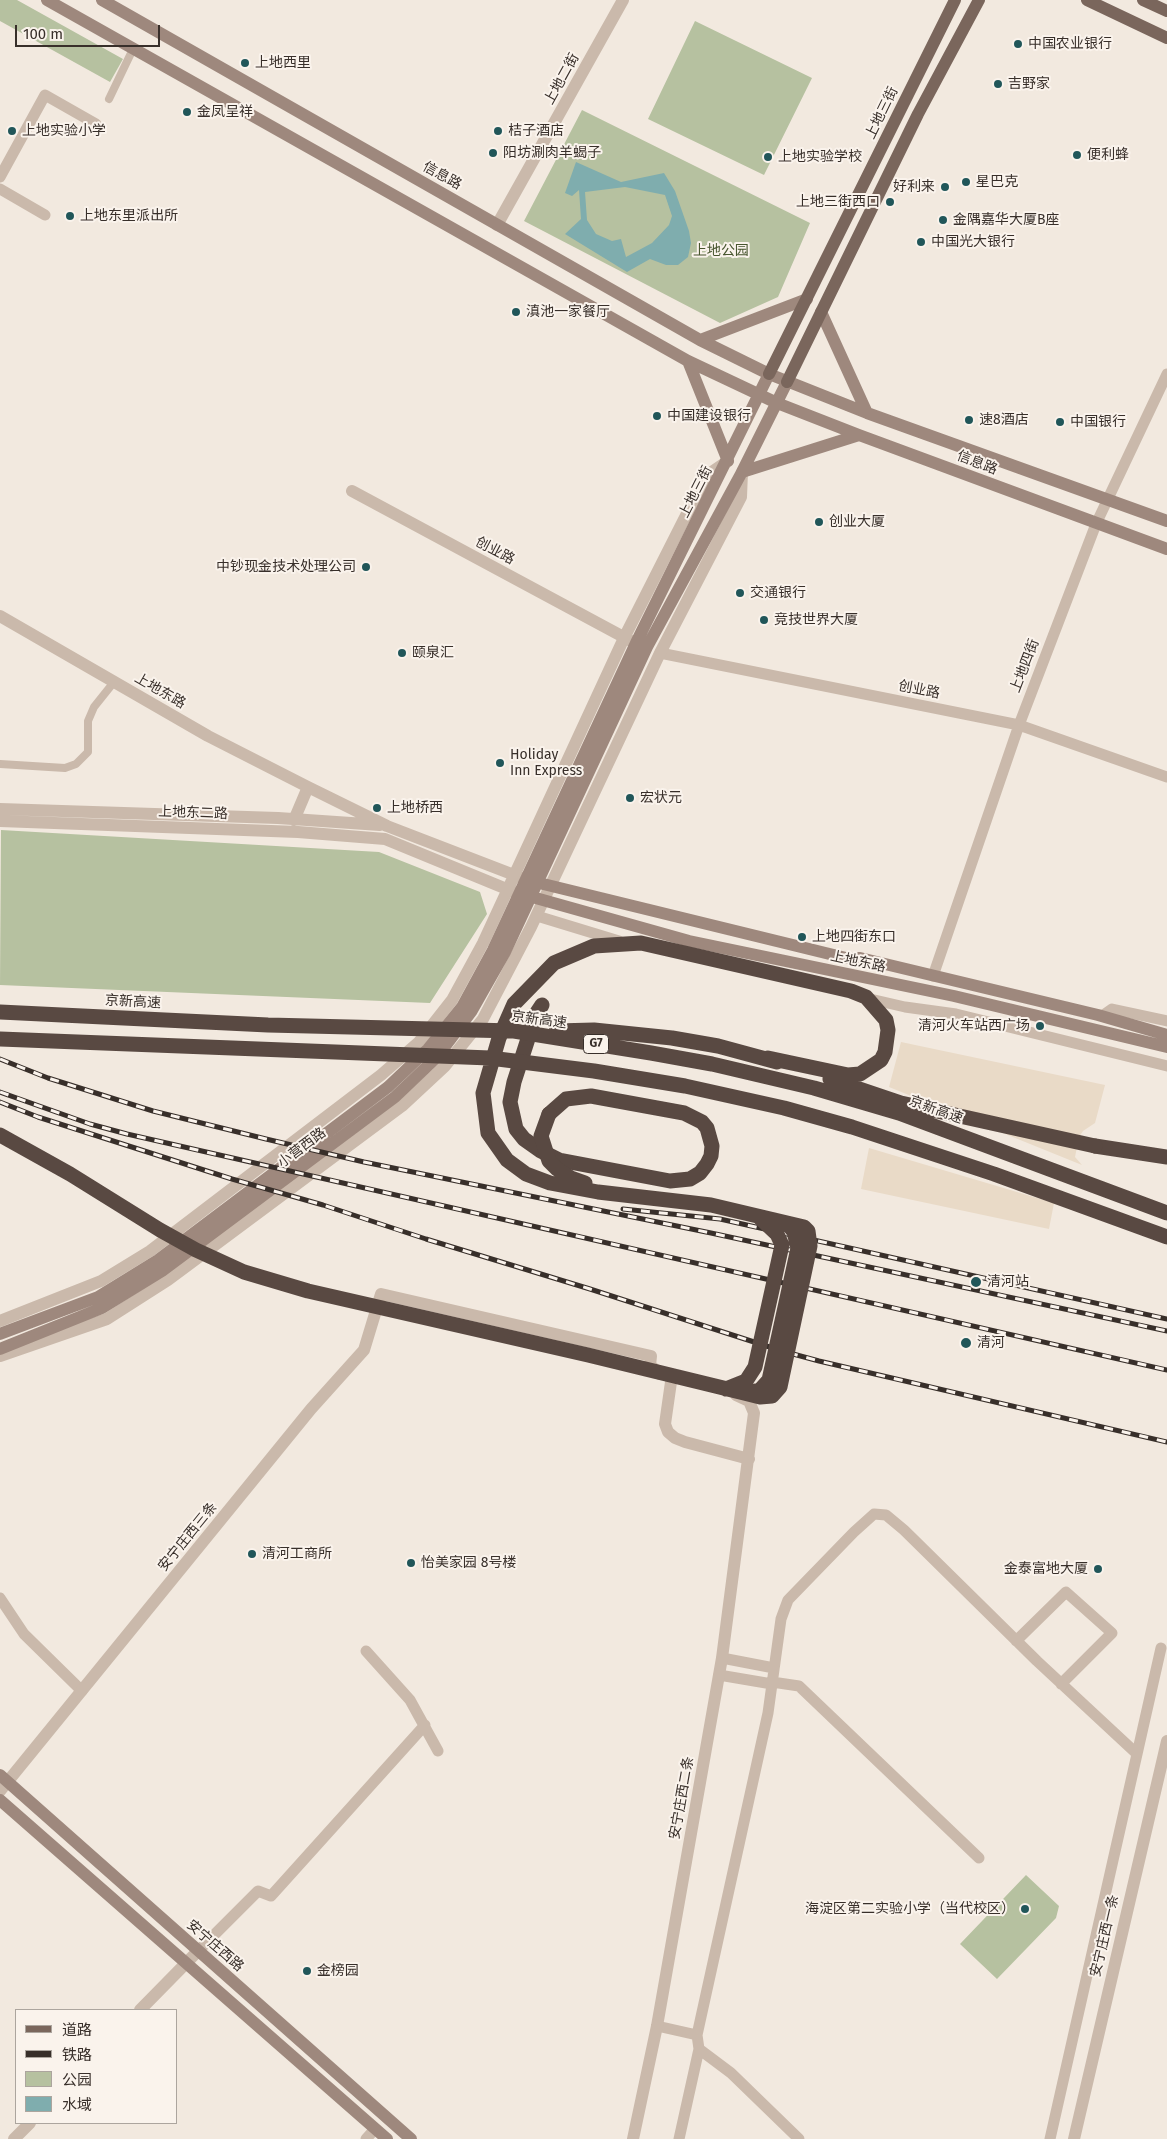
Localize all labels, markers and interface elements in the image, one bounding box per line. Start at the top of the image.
scale bar [18,15,162,47]
text: 100 m [23,25,63,43]
place label: 中国农业银行 [1028,36,1112,52]
marker: 中国农业银行 [1012,38,1024,50]
street label: 上地二街 [541,50,583,108]
place label: 上地西里 [255,55,311,71]
marker: 上地西里 [239,57,251,69]
place label: 吉野家 [1008,76,1050,92]
marker: 吉野家 [992,78,1004,90]
street label: 上地三街 [862,84,902,142]
place label: 金凤呈祥 [197,104,253,120]
marker: 金凤呈祥 [181,106,193,118]
place label: 上地实验小学 [22,123,106,139]
place label: 桔子酒店 [508,123,564,139]
marker: 上地实验小学 [6,125,18,137]
marker: 桔子酒店 [492,125,504,137]
place label: 阳坊涮肉羊蝎子 [503,145,601,161]
marker: 阳坊涮肉羊蝎子 [487,147,499,159]
place label: 便利蜂 [1087,147,1129,163]
place label: 上地实验学校 [778,149,862,165]
marker: 便利蜂 [1071,149,1083,161]
marker: 上地实验学校 [762,151,774,163]
street label: 信息路 [420,158,464,194]
place label: 星巴克 [976,174,1018,190]
marker: 星巴克 [960,176,972,188]
place label: 好利来 [893,179,935,195]
marker: 好利来 [939,181,951,193]
place label: 上地三街西口 [796,194,880,210]
marker: 上地三街西口 [884,196,896,208]
place label: 上地东里派出所 [80,208,178,224]
marker: 上地东里派出所 [64,210,76,222]
place label: 金隅嘉华大厦B座 [953,212,1060,228]
marker: 金隅嘉华大厦B座 [937,214,949,226]
place label: 中国光大银行 [931,234,1015,250]
marker: 中国光大银行 [915,236,927,248]
park label: 上地公园 [693,243,749,259]
place label: 滇池一家餐厅 [526,304,610,320]
marker: 滇池一家餐厅 [510,306,522,318]
place label: 中国建设银行 [667,408,751,424]
marker: 中国建设银行 [651,410,663,422]
place label: 速8酒店 [979,412,1029,428]
marker: 速8酒店 [963,414,975,426]
place label: 中国银行 [1070,414,1126,430]
marker: 中国银行 [1054,416,1066,428]
street label: 信息路 [954,448,1000,478]
street label: 上地三街 [676,463,716,521]
place label: 创业大厦 [829,514,885,530]
marker: 创业大厦 [813,516,825,528]
street label: 创业路 [473,534,517,568]
place label: 中钞现金技术处理公司 [216,559,356,575]
marker: 中钞现金技术处理公司 [360,561,372,573]
place label: 交通银行 [750,585,806,601]
marker: 交通银行 [734,587,746,599]
place label: 竞技世界大厦 [774,612,858,628]
marker: 竞技世界大厦 [758,614,770,626]
street label: 上地四街 [1007,637,1043,695]
place label: 颐泉汇 [412,645,454,661]
marker: 颐泉汇 [396,647,408,659]
street label: 上地东路 [132,670,188,712]
street label: 创业路 [897,678,941,702]
place label: Holiday Inn Express [510,747,582,780]
marker: Holiday Inn Express [494,757,506,769]
place label: 宏状元 [640,790,682,806]
marker: 宏状元 [624,792,636,804]
place label: 上地桥西 [387,800,443,816]
marker: 上地桥西 [371,802,383,814]
street label: 上地东二路 [158,803,228,823]
place label: 上地四街东口 [812,929,896,945]
marker: 上地四街东口 [796,931,808,943]
street label: 上地东路 [829,948,887,976]
street label: 京新高速 [105,992,161,1012]
street label: 京新高速 [510,1008,568,1032]
place label: 清河火车站西广场 [918,1018,1030,1034]
marker: 清河火车站西广场 [1034,1020,1046,1032]
road number: G7 [584,1034,608,1054]
street label: 京新高速 [907,1093,965,1127]
street label: 小营西路 [275,1124,329,1172]
place label: 清河站 [987,1274,1029,1290]
marker: 清河站 [969,1275,983,1289]
place label: 清河 [977,1335,1005,1351]
marker: 清河 [959,1336,973,1350]
street label: 安宁庄西三条 [155,1499,221,1575]
place label: 清河工商所 [262,1546,332,1562]
marker: 清河工商所 [246,1548,258,1560]
place label: 怡美家园 8号楼 [421,1555,516,1571]
marker: 怡美家园 8号楼 [405,1557,417,1569]
place label: 金泰富地大厦 [1004,1561,1088,1577]
marker: 金泰富地大厦 [1092,1563,1104,1575]
street label: 安宁庄西二条 [666,1755,698,1841]
street label: 安宁庄西一条 [1087,1893,1123,1979]
place label: 海淀区第二实验小学（当代校区） [805,1901,1015,1917]
marker: 海淀区第二实验小学（当代校区） [1019,1903,1031,1915]
street label: 安宁庄西路 [183,1917,247,1975]
place label: 金榜园 [317,1963,359,1979]
marker: 金榜园 [301,1965,313,1977]
legend [15,2009,178,2124]
text: 道路 [62,2021,92,2039]
text: 铁路 [62,2046,92,2064]
text: 公园 [62,2071,92,2089]
text: 水域 [62,2096,92,2114]

